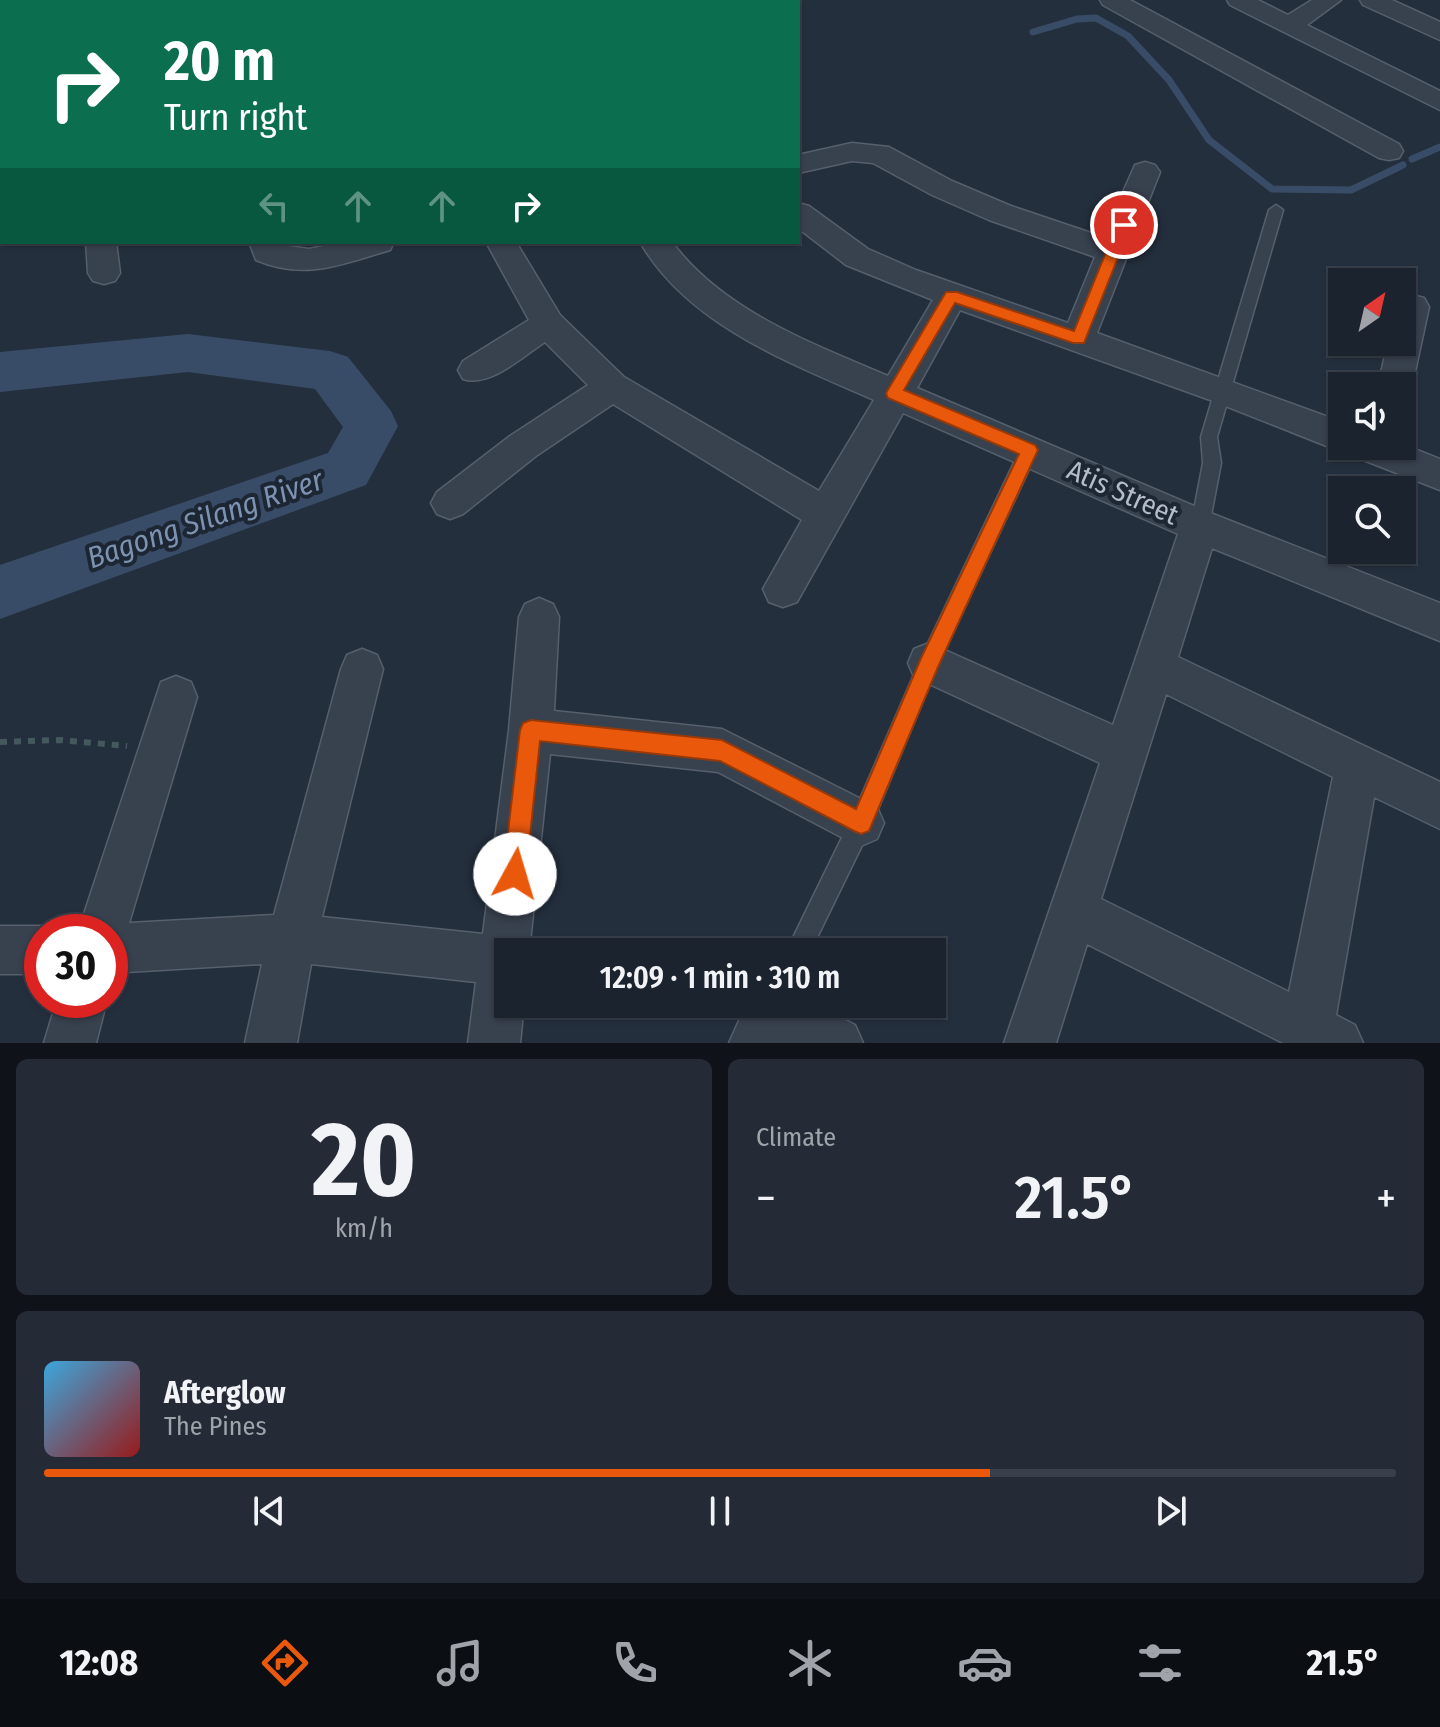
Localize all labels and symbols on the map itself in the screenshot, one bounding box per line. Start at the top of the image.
pin [1090,191,1158,259]
north arrow [1328,268,1416,356]
street label: Atis Street [1062,453,1184,532]
water label: Bagong Silang River [82,461,329,576]
position arrow [473,832,557,916]
speed limit sign: 30 [24,914,128,1018]

